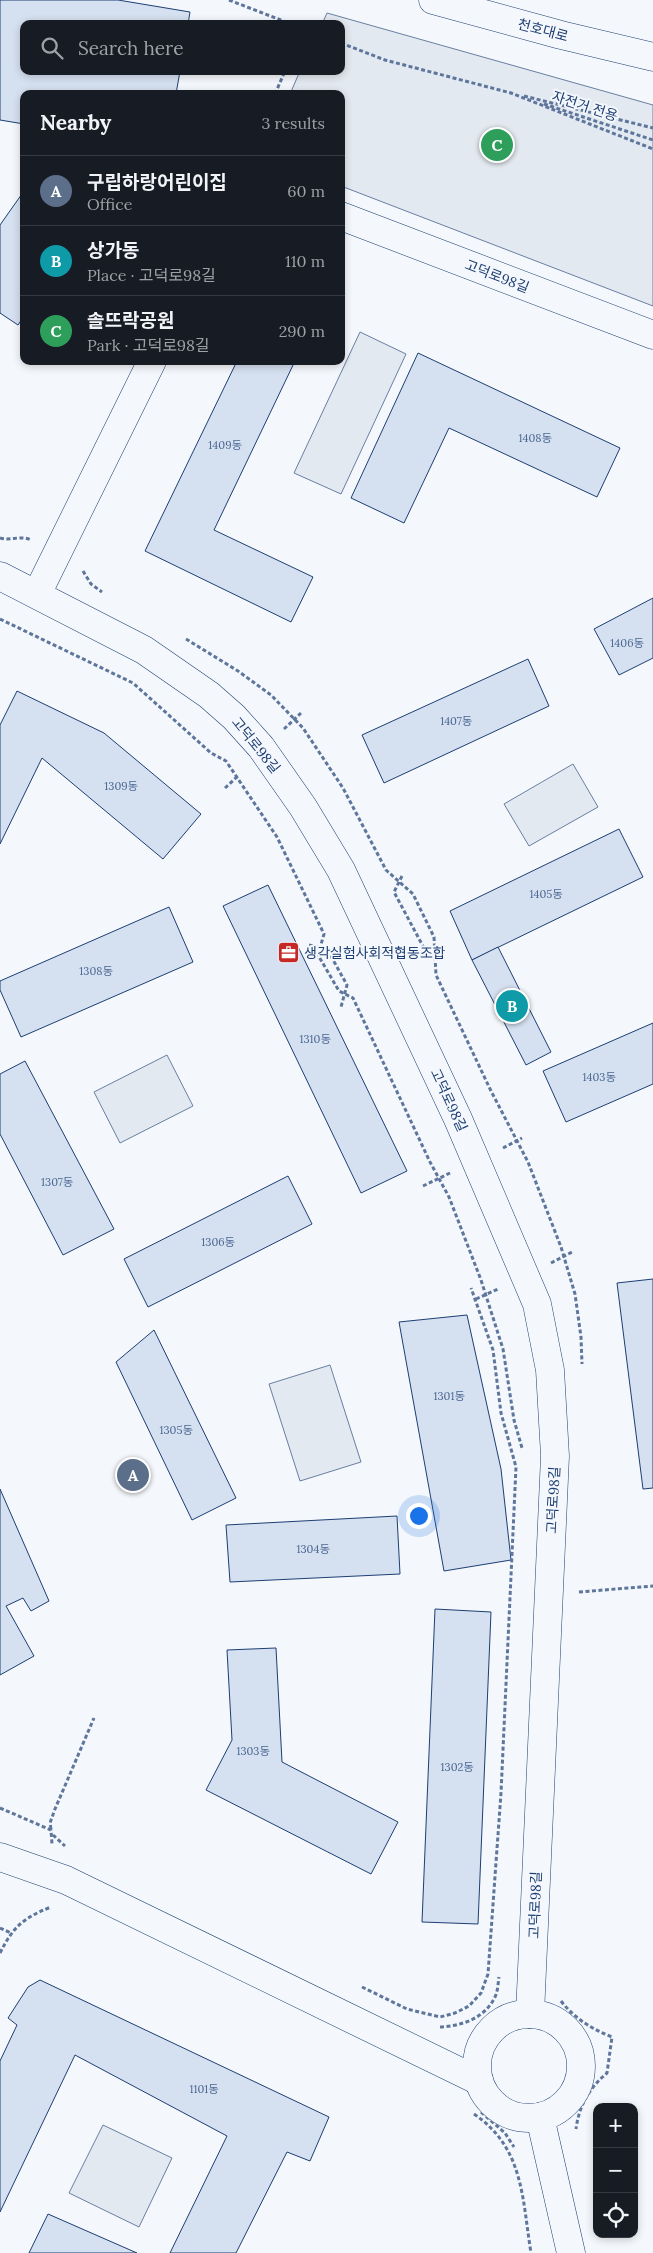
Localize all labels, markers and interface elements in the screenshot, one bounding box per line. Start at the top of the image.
street label: 천호대로 [516,15,570,45]
search box [20,20,345,75]
icon: search [38,34,66,62]
text: Search here [78,36,184,60]
street label: 자전거 전용 [550,87,620,125]
text: Nearby [40,109,111,136]
text: 3 results [261,113,325,133]
pin: C [481,126,513,164]
text: 구립하랑어린이집 [87,170,227,194]
text: A [51,181,61,201]
text: 60 m [287,181,325,201]
text: Office [87,194,132,214]
text: 상가동 [87,238,139,262]
text: B [51,251,61,271]
text: 110 m [285,251,325,271]
street label: 고덕로98길 [462,256,532,296]
text: Place · 고덕로98길 [87,265,216,285]
text: 솔뜨락공원 [87,308,174,332]
text: C [50,321,62,341]
text: 290 m [279,321,325,341]
text: Park · 고덕로98길 [87,335,210,355]
house number: 1408동 [518,431,552,445]
house number: 1409동 [208,438,242,452]
house number: 1406동 [610,636,644,650]
street label: 고덕로98길 [228,713,284,777]
house number: 1407동 [440,714,472,728]
house number: 1309동 [104,779,138,793]
house number: 1405동 [530,887,562,901]
office icon: 생각실험사회적협동조합 [276,941,300,965]
place label: 생각실험사회적협동조합 [304,944,446,962]
house number: 1308동 [79,964,113,978]
pin: B [496,987,528,1025]
house number: 1310동 [299,1032,331,1046]
street label: 고덕로98길 [427,1066,471,1134]
house number: 1403동 [582,1070,616,1084]
house number: 1307동 [41,1175,73,1189]
house number: 1306동 [201,1235,235,1249]
house number: 1301동 [433,1389,465,1403]
house number: 1305동 [159,1423,193,1437]
pin: A [117,1456,149,1494]
street label: 고덕로98길 [542,1466,564,1534]
your location [406,1503,432,1529]
house number: 1304동 [296,1542,330,1556]
house number: 1303동 [236,1744,270,1758]
house number: 1302동 [441,1760,473,1774]
street label: 고덕로98길 [525,1871,545,1939]
house number: 1101동 [190,2082,218,2096]
map controls [593,2103,638,2238]
button: + [593,2103,638,2148]
button: − [593,2148,638,2193]
button: locate [593,2193,638,2238]

